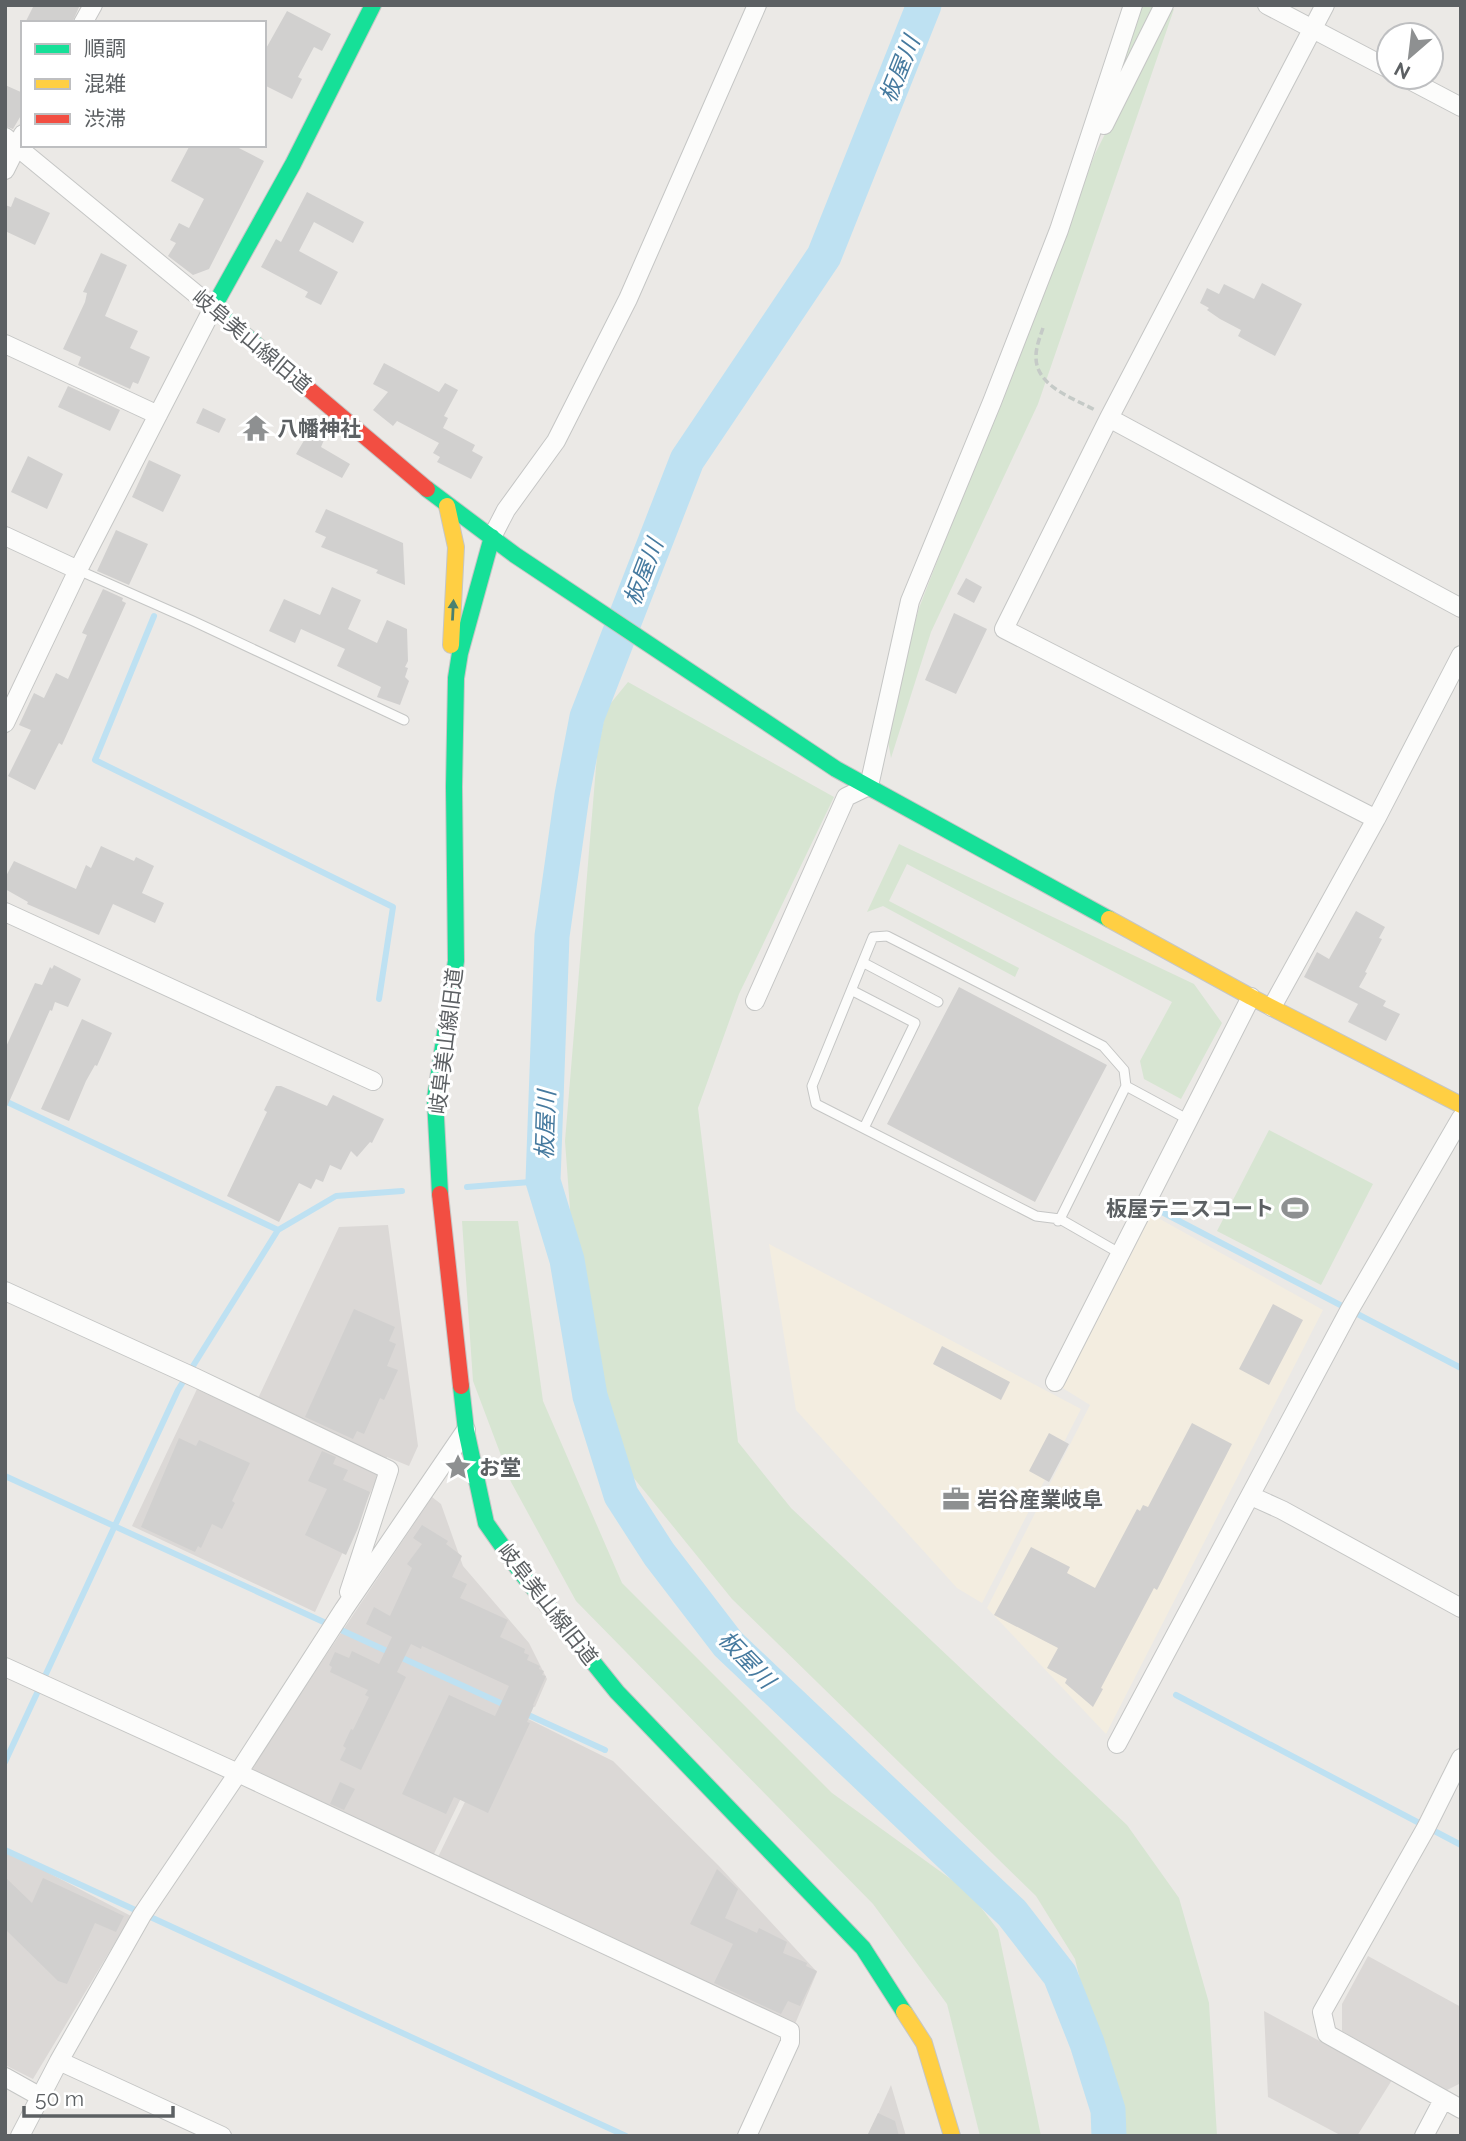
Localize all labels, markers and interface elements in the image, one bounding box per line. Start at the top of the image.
legend [21,21,266,147]
north arrow [1375,21,1445,91]
water label: 板屋川 [874,29,926,106]
text: 順調 [84,36,126,61]
text: N [1390,58,1414,84]
text: 混雑 [84,71,126,96]
text: 渋滞 [84,106,126,131]
street label: 岐阜美山線旧道 [188,284,316,398]
temple icon: 八幡神社 [241,413,271,443]
place label: 八幡神社 [277,416,361,441]
water label: 板屋川 [618,532,669,609]
one-way arrow [448,599,459,621]
street label: 岐阜美山線旧道 [425,967,467,1115]
water label: 板屋川 [530,1087,560,1160]
sports icon: 板屋テニスコート [1280,1193,1310,1223]
place label: 板屋テニスコート [1106,1196,1274,1221]
place icon: お堂 [443,1452,473,1482]
place label: お堂 [479,1455,521,1480]
office icon: 岩谷産業岐阜 [941,1484,971,1514]
place label: 岩谷産業岐阜 [977,1487,1103,1512]
street label: 岐阜美山線旧道 [493,1538,603,1670]
water label: 板屋川 [713,1625,783,1695]
scale bar [24,2074,173,2118]
text: 50 m [35,2086,84,2111]

